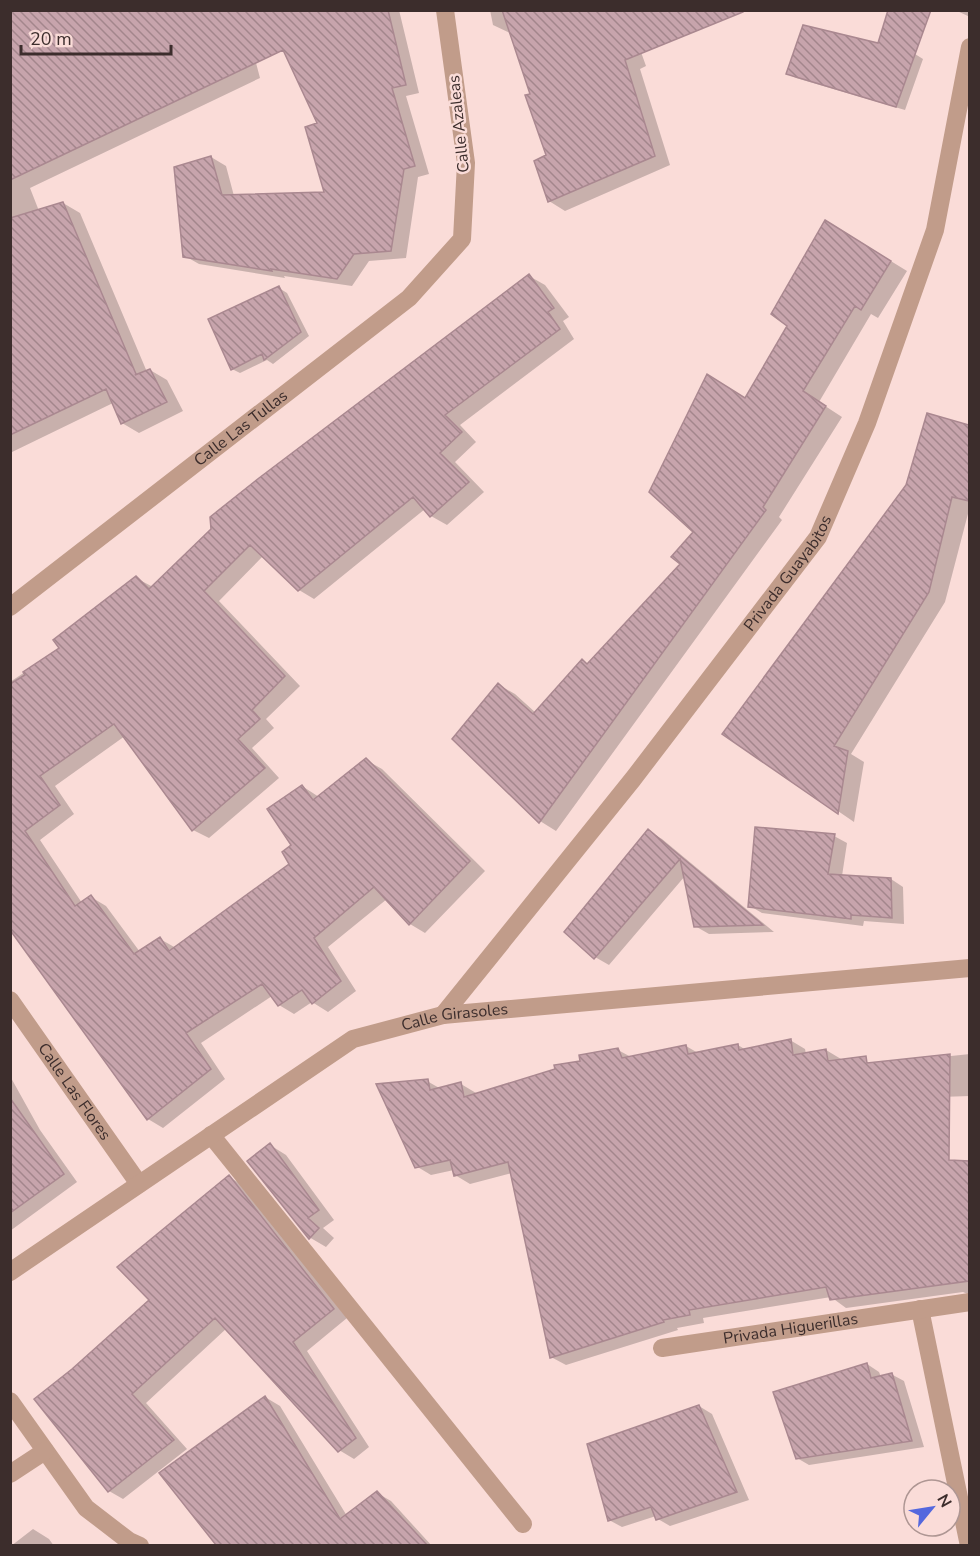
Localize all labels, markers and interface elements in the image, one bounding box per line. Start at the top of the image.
scale bar [21,18,171,56]
text: 20 m [30,27,72,51]
street label: Calle Azaleas [443,74,475,174]
street label: Calle Las Tullas [189,385,292,472]
street label: Privada Guayabitos [739,512,837,636]
street label: Calle Girasoles [399,998,509,1037]
street label: Calle Las Flores [32,1039,116,1145]
street label: Privada Higuerillas [722,1308,859,1350]
north arrow [902,1478,962,1538]
text: N [932,1490,957,1512]

